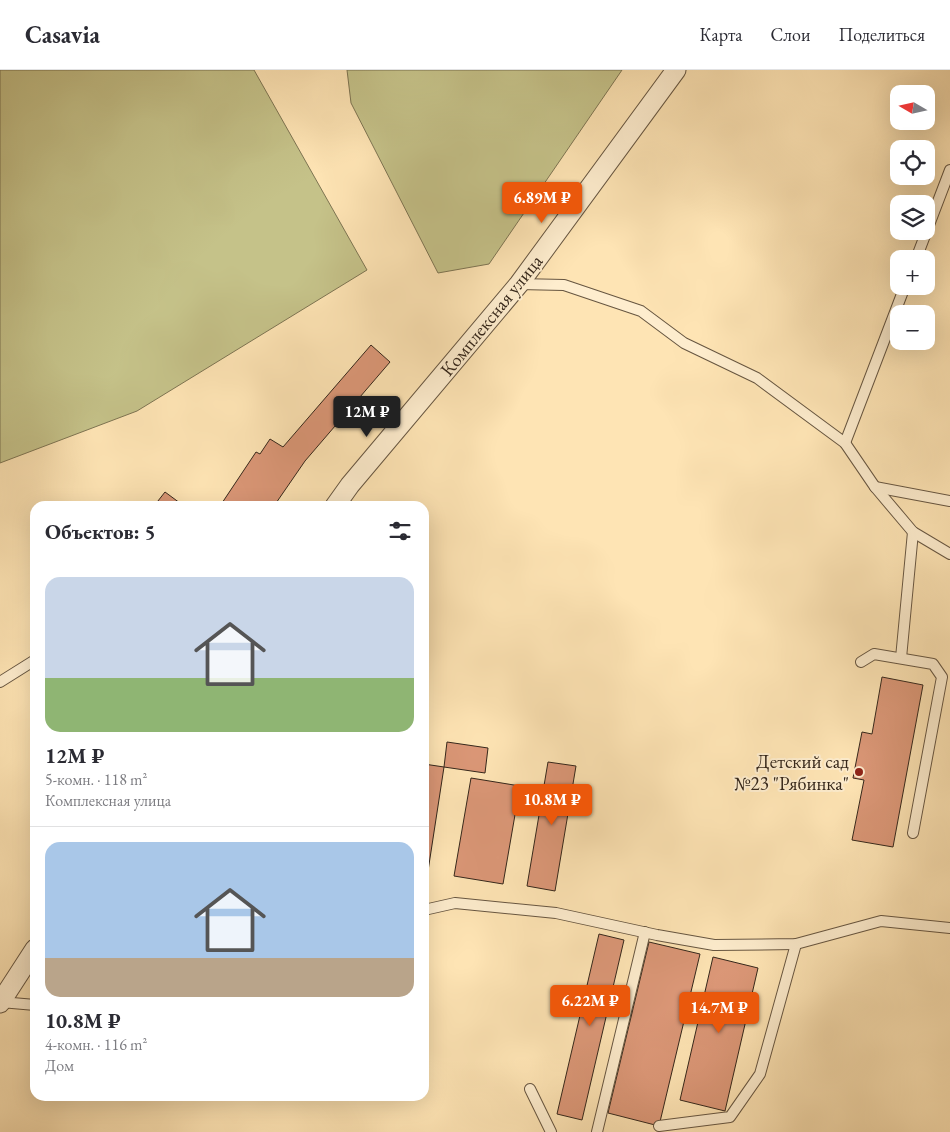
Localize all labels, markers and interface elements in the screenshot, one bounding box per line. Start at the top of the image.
text: Casavia [25,19,100,50]
text: Карта [700,23,743,46]
text: Слои [771,23,810,46]
text: Поделиться [838,23,925,46]
north arrow [890,85,935,130]
map controls [890,85,935,350]
button: locate [890,140,935,185]
pin: 6.89M ₽ [496,182,588,224]
text: 6.89M ₽ [513,187,571,208]
button: layers [890,195,935,240]
street label: Комплексная улица [435,249,548,381]
button: + [890,250,935,295]
button: − [890,305,935,350]
pin: 12M ₽ [332,396,402,438]
text: 12M ₽ [344,401,390,422]
icon: filters [386,517,414,545]
text: Объектов: 5 [45,518,156,545]
icon: home [185,609,275,699]
text: 12M ₽ [45,742,104,769]
place label: Детский сад №23 "Рябинка" [734,749,849,796]
marker: Детский сад №23 "Рябинка" [853,766,865,778]
text: 5-комн. · 118 m² [45,769,147,790]
pin: 10.8M ₽ [506,784,598,826]
text: 10.8M ₽ [523,789,581,810]
text: Комплексная улица [45,790,171,811]
icon: home [185,875,275,965]
pin: 6.22M ₽ [544,984,636,1027]
text: 6.22M ₽ [561,990,619,1011]
pin: 14.7M ₽ [673,992,765,1034]
text: 14.7M ₽ [690,997,748,1018]
text: 10.8M ₽ [45,1007,121,1034]
text: 4-комн. · 116 m² [45,1034,147,1055]
text: Дом [45,1055,74,1076]

